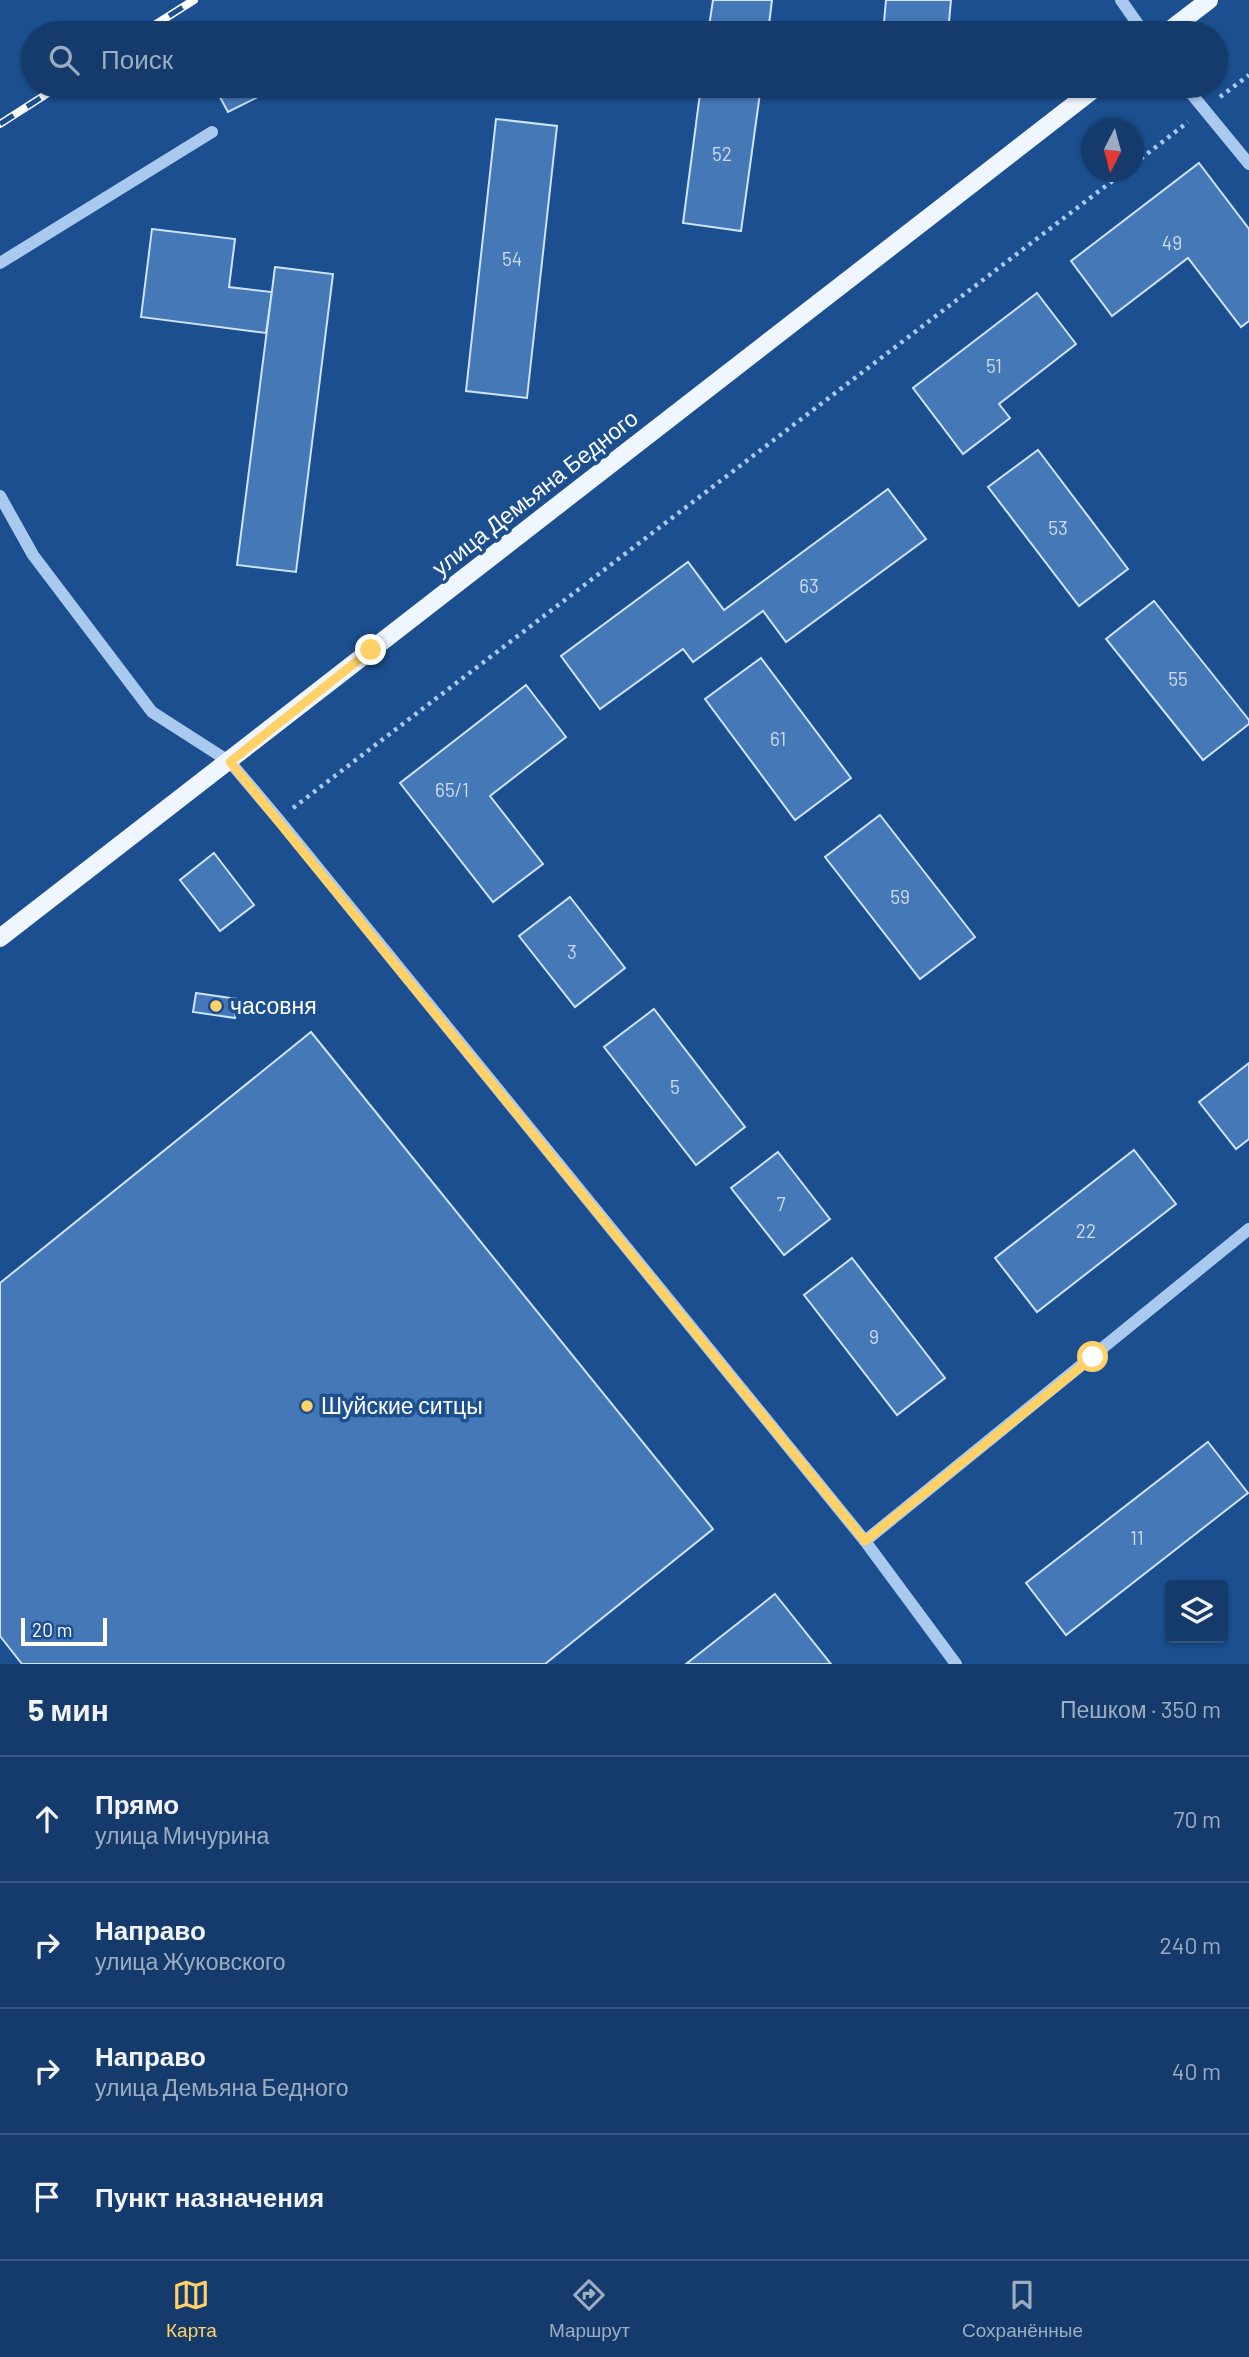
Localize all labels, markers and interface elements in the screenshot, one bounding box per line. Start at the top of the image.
search box [21,21,1228,98]
icon: search [45,41,83,79]
text: Поиск [101,43,173,74]
north arrow [1081,119,1144,182]
house number: 52 [712,142,732,165]
house number: 49 [1162,231,1182,254]
house number: 54 [502,247,522,270]
house number: 51 [986,354,1002,377]
street label: улица Демьяна Бедного [426,403,643,581]
house number: 53 [1048,516,1068,539]
house number: 63 [799,574,819,597]
route end [355,634,386,665]
house number: 55 [1168,667,1188,690]
house number: 61 [770,727,786,750]
house number: 65/1 [435,778,469,801]
house number: 59 [890,885,910,908]
house number: 3 [567,940,577,963]
place label: часовня [230,991,317,1019]
marker: часовня [208,998,224,1014]
house number: 5 [670,1075,680,1098]
house number: 7 [777,1192,786,1215]
house number: 22 [1076,1219,1096,1242]
house number: 9 [869,1325,879,1348]
route start [1077,1341,1108,1372]
place label: Шуйские ситцы [321,1391,483,1419]
marker: Шуйские ситцы [299,1398,315,1414]
house number: 11 [1130,1526,1144,1549]
map controls [1165,1580,1228,1643]
button: layers [1165,1580,1228,1643]
scale bar [21,1615,107,1647]
text: 20 m [32,1618,72,1641]
text: 5 мин [28,1691,109,1727]
text: Пешком · 350 m [1060,1695,1221,1723]
text: Прямо [95,1788,179,1819]
icon: ahead [28,1800,66,1838]
text: 70 m [1174,1805,1221,1833]
text: улица Мичурина [95,1821,269,1849]
text: Направо [95,1914,206,1945]
icon: right [28,1926,66,1964]
text: 240 m [1159,1931,1221,1959]
text: улица Жуковского [95,1947,286,1975]
text: Направо [95,2040,206,2071]
icon: right [28,2052,66,2090]
text: 40 m [1172,2057,1221,2085]
text: улица Демьяна Бедного [95,2073,349,2101]
icon: arrive [28,2178,66,2216]
text: Пункт назначения [95,2181,324,2212]
tab: Карта [166,2276,217,2342]
tab: Маршрут [549,2276,630,2342]
tab: Сохранённые [962,2276,1083,2342]

